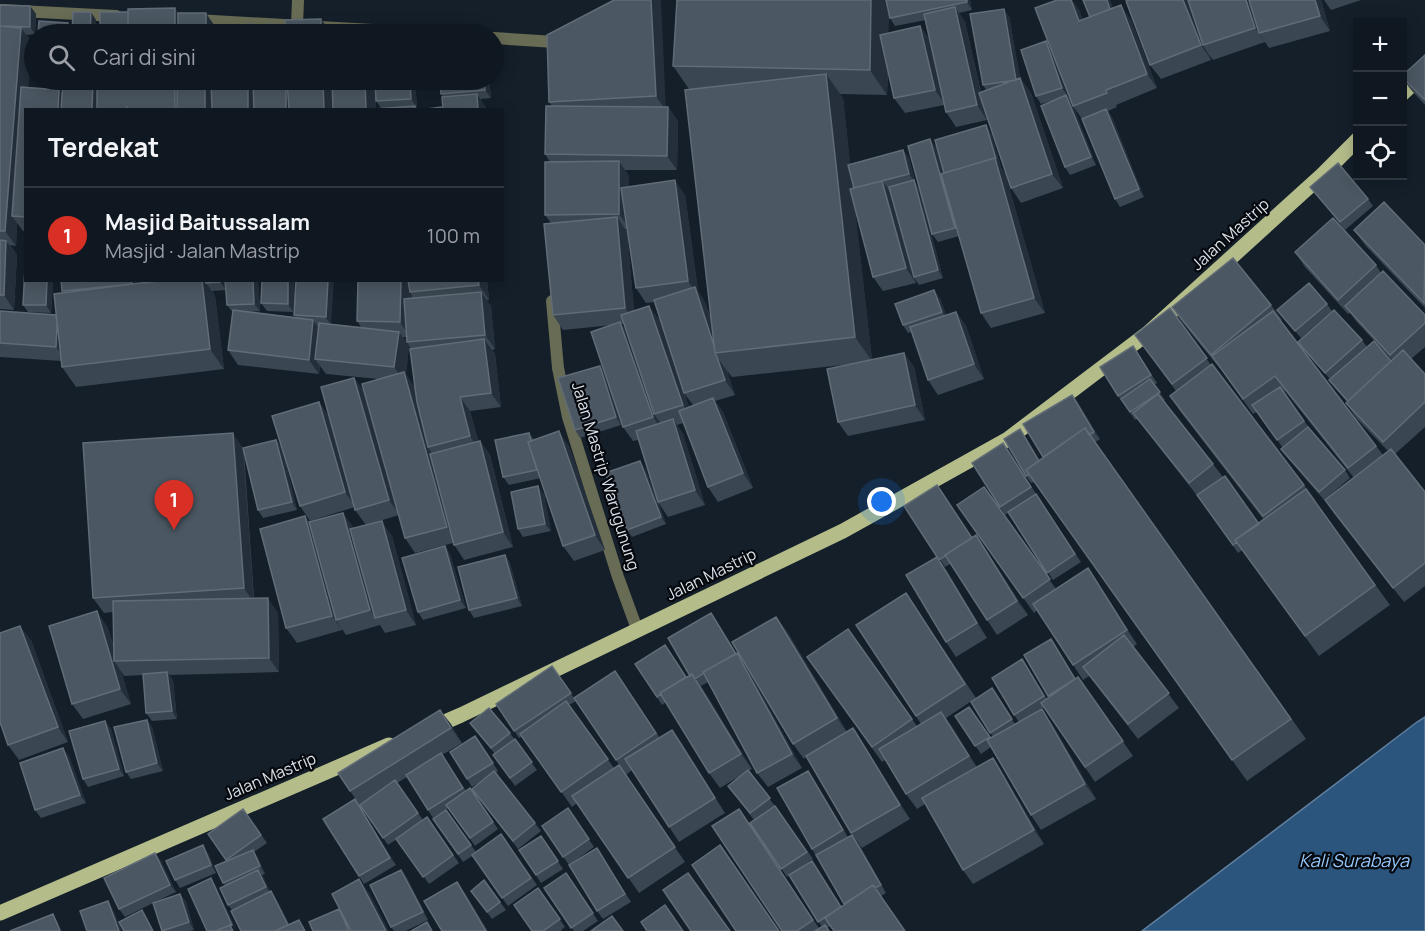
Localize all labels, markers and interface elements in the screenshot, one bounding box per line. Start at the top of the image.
map controls [1353,18,1407,180]
button: + [1353,18,1407,72]
search box [24,24,504,90]
icon: search [45,41,78,74]
text: Cari di sini [93,42,196,72]
button: − [1353,72,1407,126]
button: locate [1353,126,1407,180]
text: Terdekat [48,129,159,165]
street label: Jalan Mastrip [1186,193,1274,275]
text: Masjid Baitussalam [105,207,310,237]
text: 1 [63,222,72,249]
text: 100 m [427,222,480,249]
text: Masjid · Jalan Mastrip [105,237,300,264]
street label: Jalan Mastrip Warugunung [567,379,645,573]
pin: 1 [154,480,194,530]
your location [867,487,896,516]
street label: Jalan Mastrip [662,543,760,605]
street label: Jalan Mastrip [221,747,319,805]
water label: Kali Surabaya [1299,848,1410,872]

